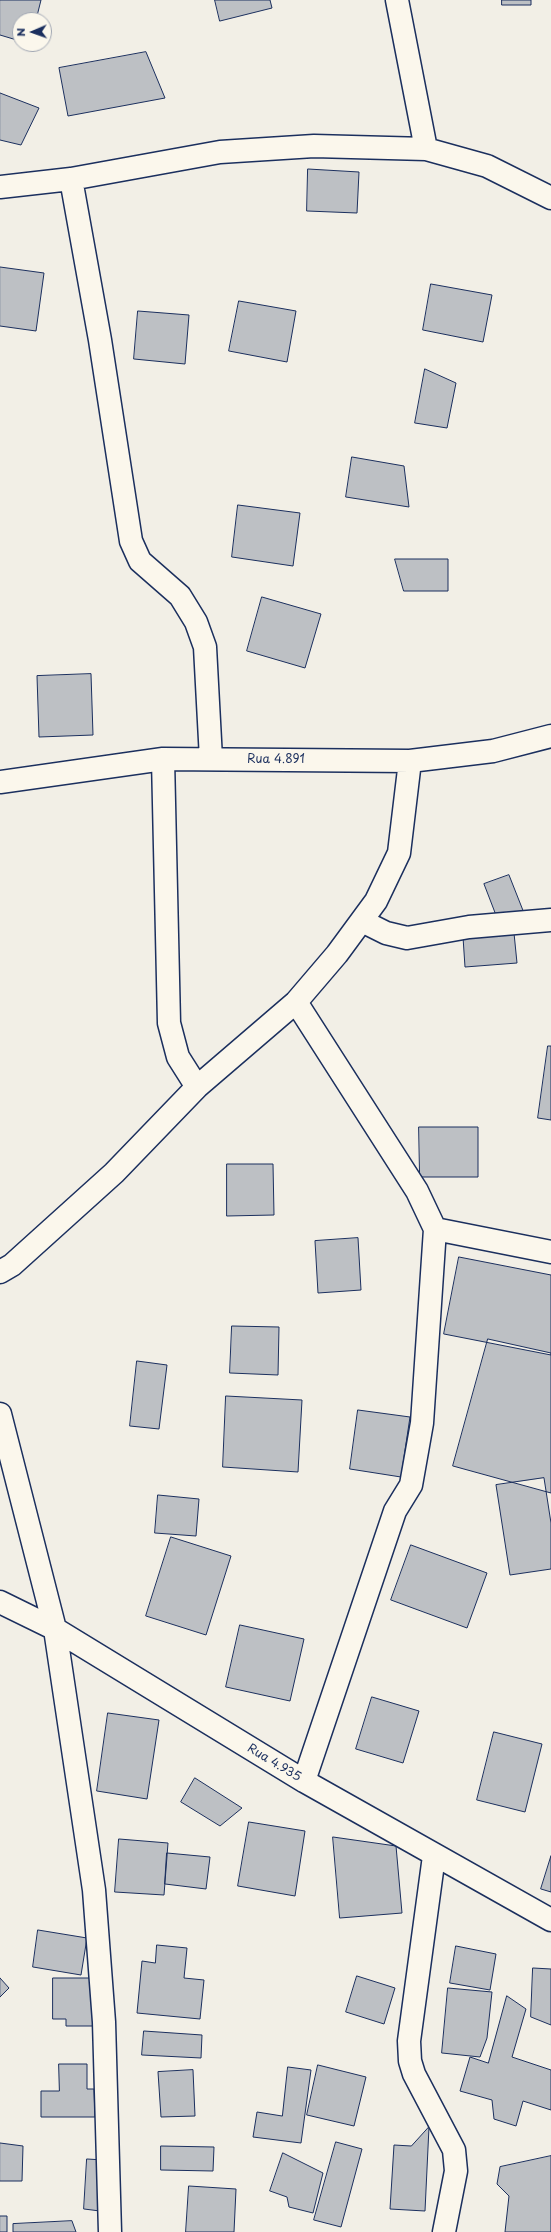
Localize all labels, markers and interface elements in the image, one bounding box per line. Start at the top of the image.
north arrow [12,12,52,52]
text: N [12,28,29,37]
street label: Rua 4.891 [247,753,305,767]
street label: Rua 4.935 [244,1741,304,1785]

